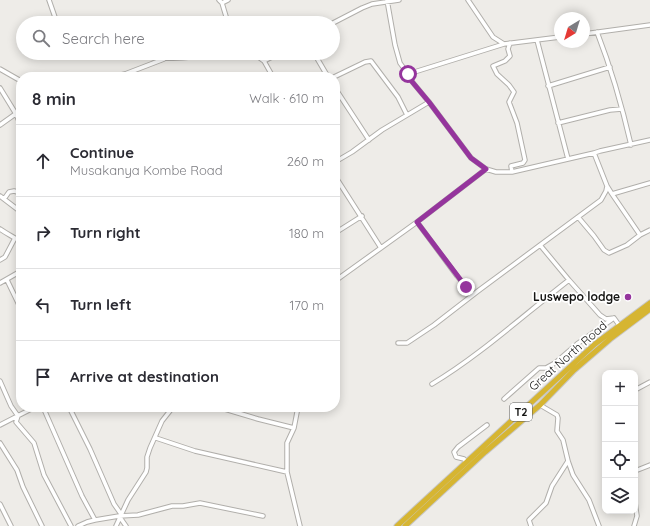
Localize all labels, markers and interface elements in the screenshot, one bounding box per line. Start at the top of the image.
north arrow [554,12,590,48]
search box [16,16,340,60]
icon: search [30,27,52,49]
text: Search here [62,29,145,48]
route start [399,65,417,83]
text: 8 min [32,88,76,109]
text: Walk · 610 m [249,90,324,106]
text: Continue [70,143,134,162]
icon: ahead [32,150,54,172]
text: 260 m [287,153,324,169]
text: Musakanya Kombe Road [70,162,223,178]
icon: right [32,222,54,244]
text: Turn right [70,223,141,242]
text: 180 m [289,225,324,241]
route end [457,278,475,296]
place label: Luswepo lodge [533,289,620,304]
marker: Luswepo lodge [623,292,633,302]
icon: left [32,294,54,316]
text: Turn left [70,295,132,314]
text: 170 m [289,297,324,313]
street label: Great North Road [526,318,610,394]
icon: arrive [32,366,54,388]
text: Arrive at destination [70,367,219,386]
map controls [602,370,638,514]
button: + [602,370,638,406]
road number: T2 [510,403,532,421]
button: − [602,406,638,442]
button: locate [602,442,638,478]
button: layers [602,478,638,514]

